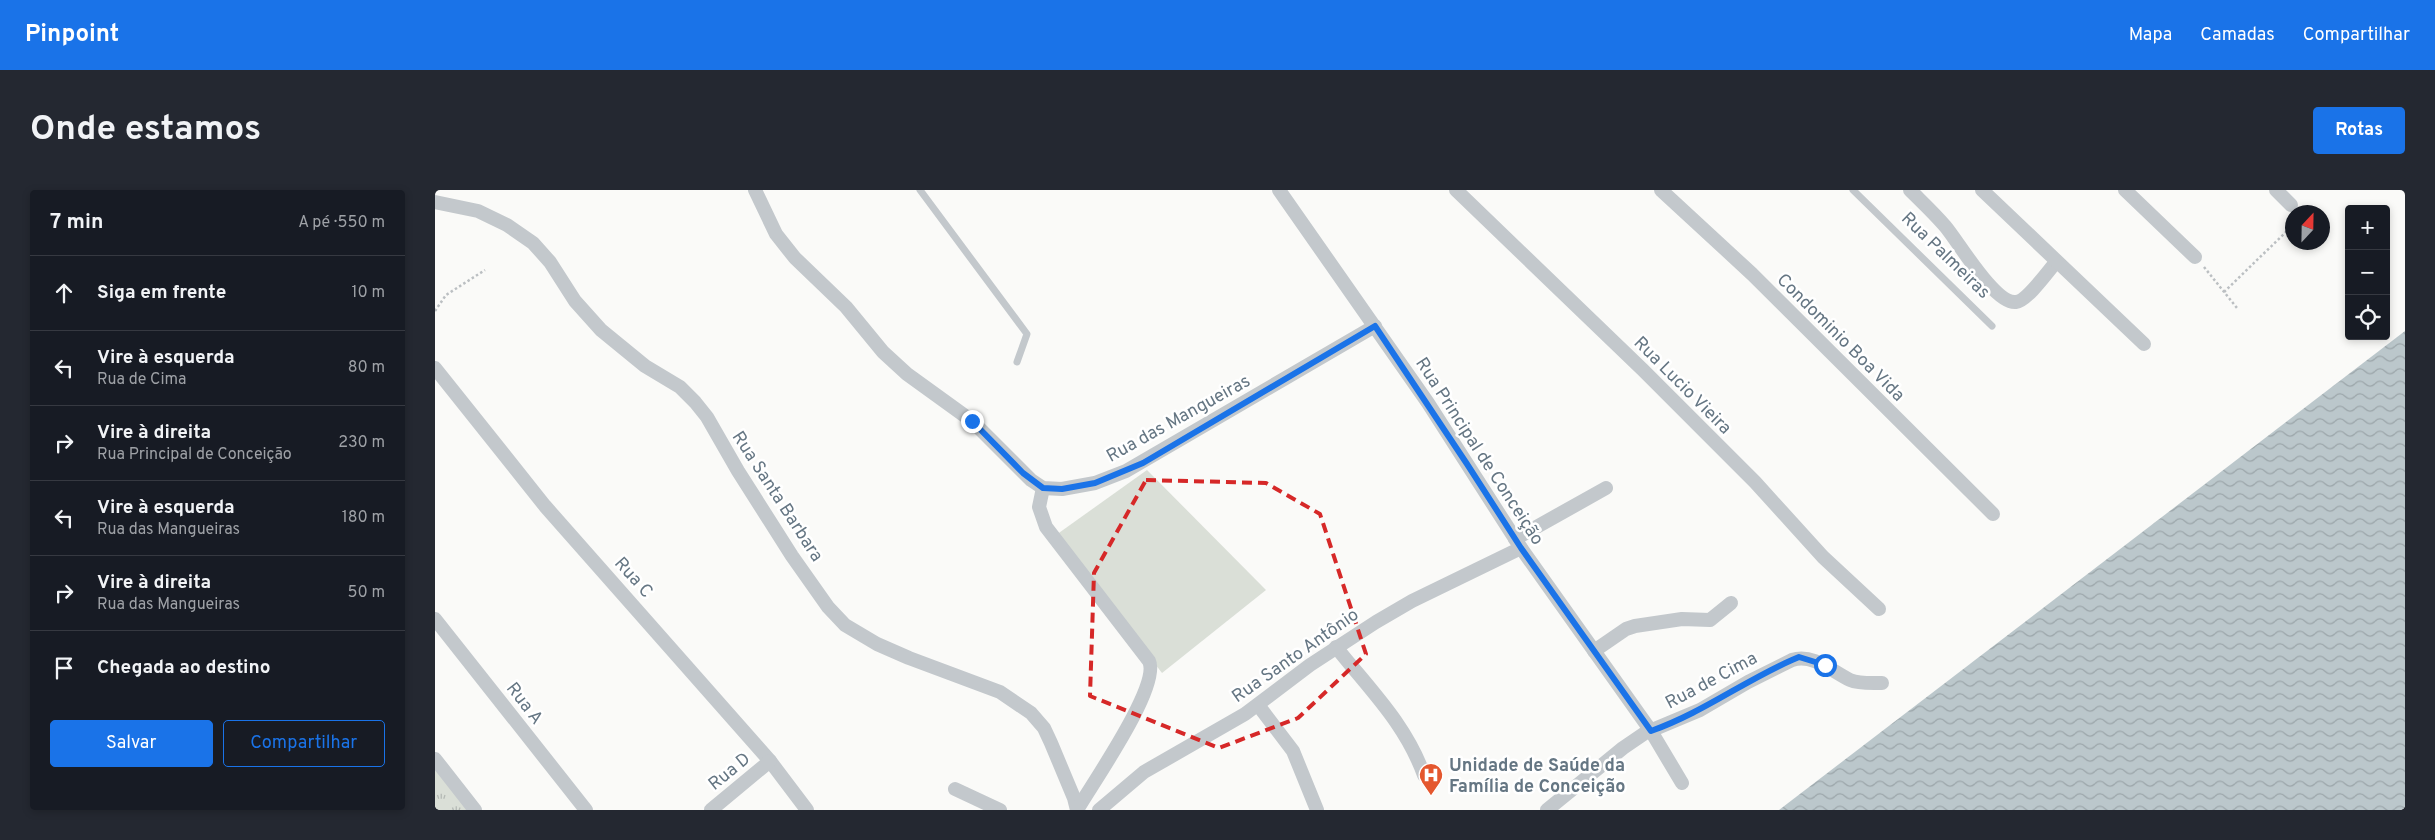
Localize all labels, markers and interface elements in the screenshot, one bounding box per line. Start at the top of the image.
text: Pinpoint [25,20,119,50]
text: Mapa [2129,24,2172,47]
text: Camadas [2200,24,2275,47]
text: Compartilhar [2303,24,2410,47]
button: Rotas [2313,107,2405,154]
text: Onde estamos [30,108,261,152]
north arrow [2285,205,2330,250]
map controls [2345,205,2390,340]
button: + [2345,205,2390,250]
street label: Rua Palmeiras [1896,208,1994,304]
text: 7 min [50,209,103,236]
text: A pé · 550 m [298,213,385,233]
button: − [2345,250,2390,295]
street label: Condominio Boa Vida [1771,269,1909,407]
icon: ahead [50,279,78,307]
text: Siga em frente [97,281,226,305]
text: 10 m [351,283,385,303]
button: locate [2345,295,2390,340]
street label: Rua Lucio Vieira [1628,332,1736,440]
text: Vire à esquerda [97,346,235,370]
icon: left [50,354,78,382]
street label: Rua Principal de Conceição [1409,354,1548,550]
text: 80 m [348,358,385,378]
text: Rua de Cima [97,370,187,390]
street label: Rua das Mangueiras [1103,370,1255,468]
route end [961,410,984,433]
text: Vire à direita [97,421,211,445]
street label: Rua Santa Barbara [726,427,828,566]
icon: right [50,429,78,457]
text: 230 m [338,433,385,453]
text: Rua Principal de Conceição [97,445,292,465]
text: Vire à esquerda [97,496,235,520]
icon: left [50,504,78,532]
text: 180 m [342,508,385,528]
text: Rua das Mangueiras [97,520,240,540]
street label: Rua C [609,553,657,603]
text: Vire à direita [97,571,211,595]
icon: right [50,579,78,607]
text: 50 m [348,583,385,603]
text: Rua das Mangueiras [97,595,240,615]
street label: Rua Santo Antônio [1228,604,1364,709]
street label: Rua de Cima [1662,648,1762,715]
icon: arrive [50,654,78,682]
route start [1814,654,1837,677]
text: Chegada ao destino [97,656,271,680]
street label: Rua A [500,678,547,730]
button: Salvar [50,720,213,767]
button: Compartilhar [223,720,385,767]
street label: Rua D [704,748,756,796]
place label: Unidade de Saúde da Família de Conceição [1449,755,1625,799]
hospital icon: Unidade de Saúde da Família de Conceição [1418,762,1444,796]

